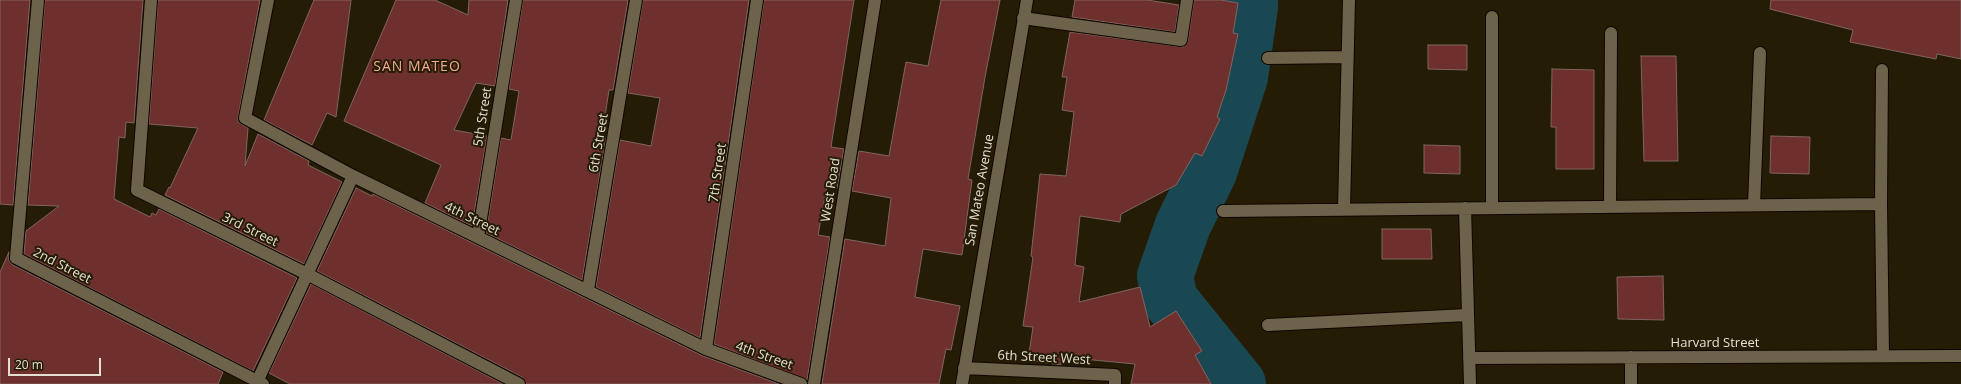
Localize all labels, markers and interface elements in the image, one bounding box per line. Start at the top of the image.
district label: SAN MATEO [373,59,461,75]
street label: 5th Street [471,86,495,148]
street label: 6th Street [586,112,612,174]
street label: San Mateo Avenue [963,133,997,247]
street label: 7th Street [706,142,730,204]
street label: West Road [818,157,844,223]
street label: 4th Street [442,199,502,239]
street label: 3rd Street [219,210,281,250]
street label: 2nd Street [30,245,94,287]
street label: Harvard Street [1671,335,1759,351]
street label: 4th Street [733,338,795,374]
street label: 6th Street West [997,348,1091,368]
scale bar [10,350,103,376]
text: 20 m [15,356,43,373]

